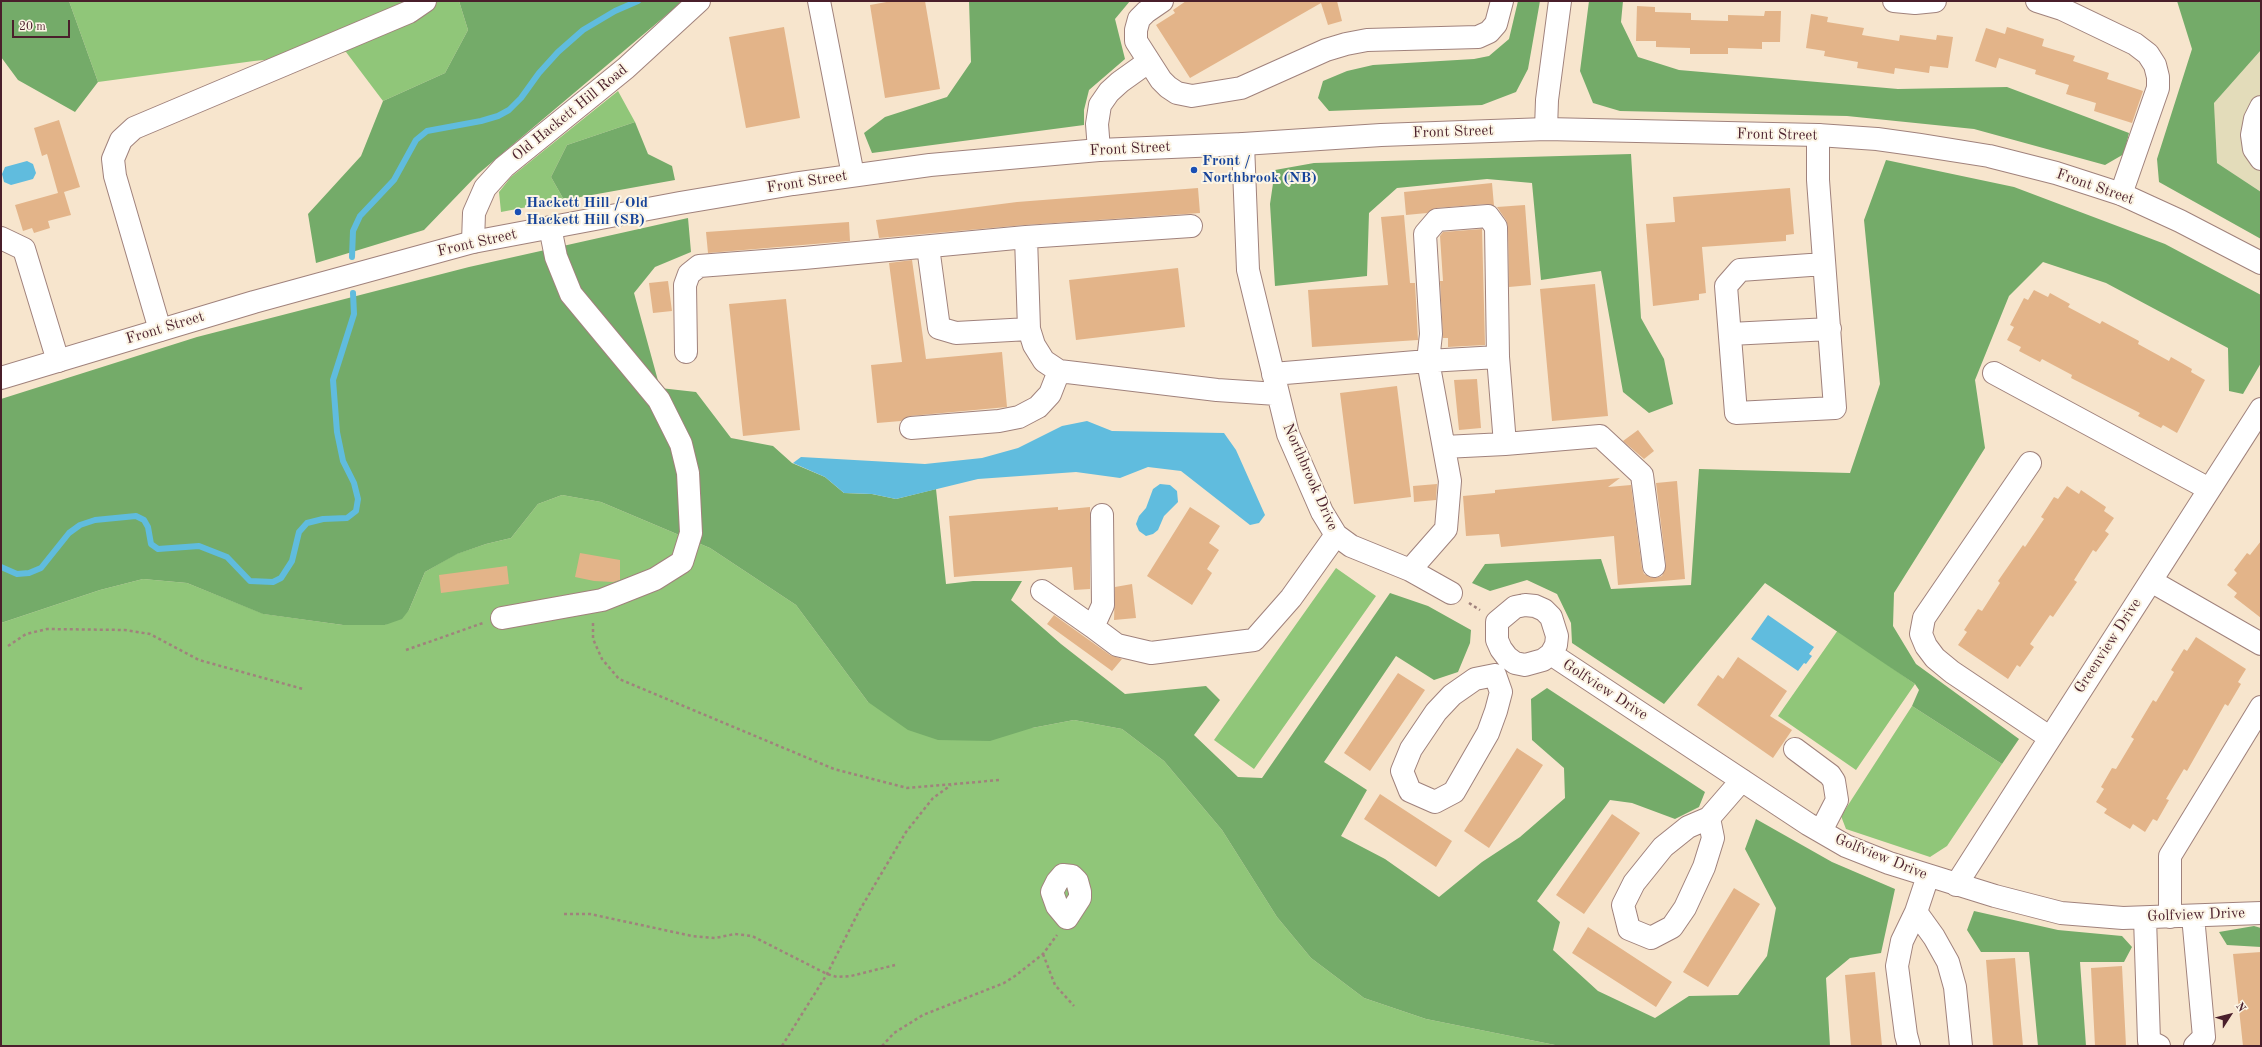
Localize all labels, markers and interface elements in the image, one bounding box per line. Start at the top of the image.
scale bar [14,12,72,38]
text: 20 m [19,21,46,33]
street label: Old Hackett Hill Road [509,61,631,165]
street label: Front Street [1412,122,1494,142]
street label: Front Street [1736,125,1818,145]
street label: Front Street [1089,138,1171,160]
place label: Front / Northbrook (NB) [1202,152,1317,187]
marker: Front / Northbrook (NB) [1189,165,1199,175]
street label: Front Street [2054,165,2136,209]
street label: Front Street [766,167,848,197]
place label: Hackett Hill / Old Hackett Hill (SB) [526,194,648,229]
marker: Hackett Hill / Old Hackett Hill (SB) [513,207,523,217]
street label: Front Street [435,225,519,261]
street label: Front Street [124,308,206,348]
street label: Northbrook Drive [1278,421,1342,533]
street label: Greenview Drive [2071,595,2145,697]
street label: Golfview Drive [1559,656,1651,724]
street label: Golfview Drive [1832,830,1930,884]
street label: Golfview Drive [2147,904,2245,926]
north arrow [2210,995,2250,1035]
text: N [2233,1001,2247,1014]

